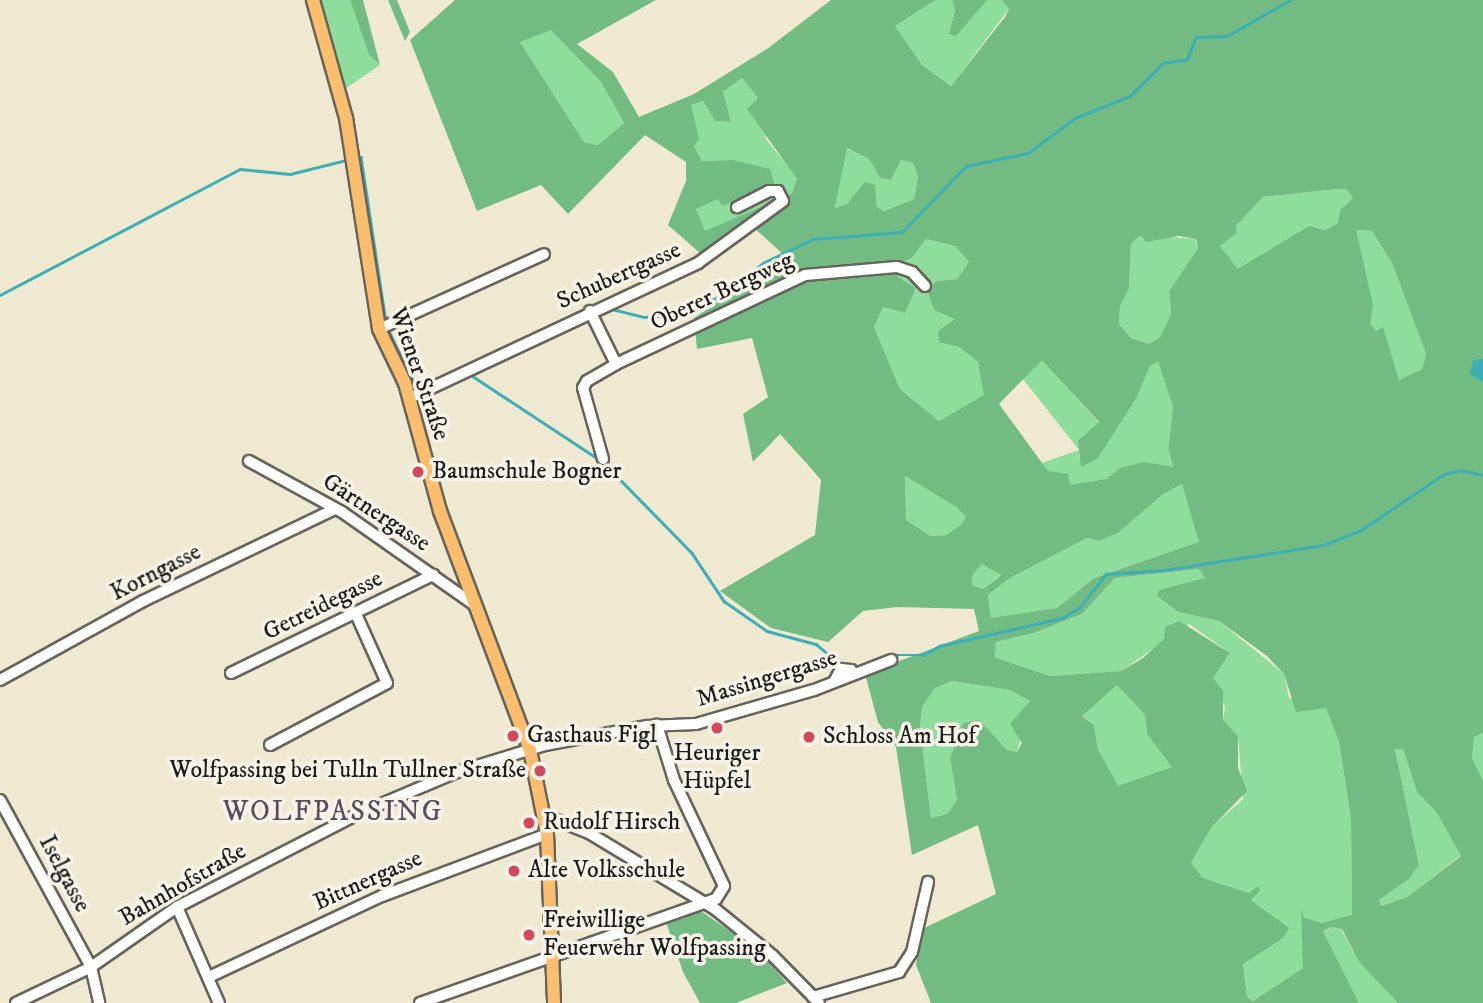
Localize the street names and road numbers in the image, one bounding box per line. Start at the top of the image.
street label: Schubertgasse [553,236,685,316]
street label: Oberer Bergweg [646,246,798,338]
street label: Wiener Straße [383,304,455,444]
street label: Gärtnergasse [317,467,435,559]
street label: Korngasse [106,538,206,608]
street label: Getreidegasse [259,565,387,647]
street label: Massingergasse [693,644,841,714]
street label: Iselgasse [32,831,96,917]
street label: Bahnhofstraße [115,837,251,933]
street label: Bittnergasse [309,844,427,918]

